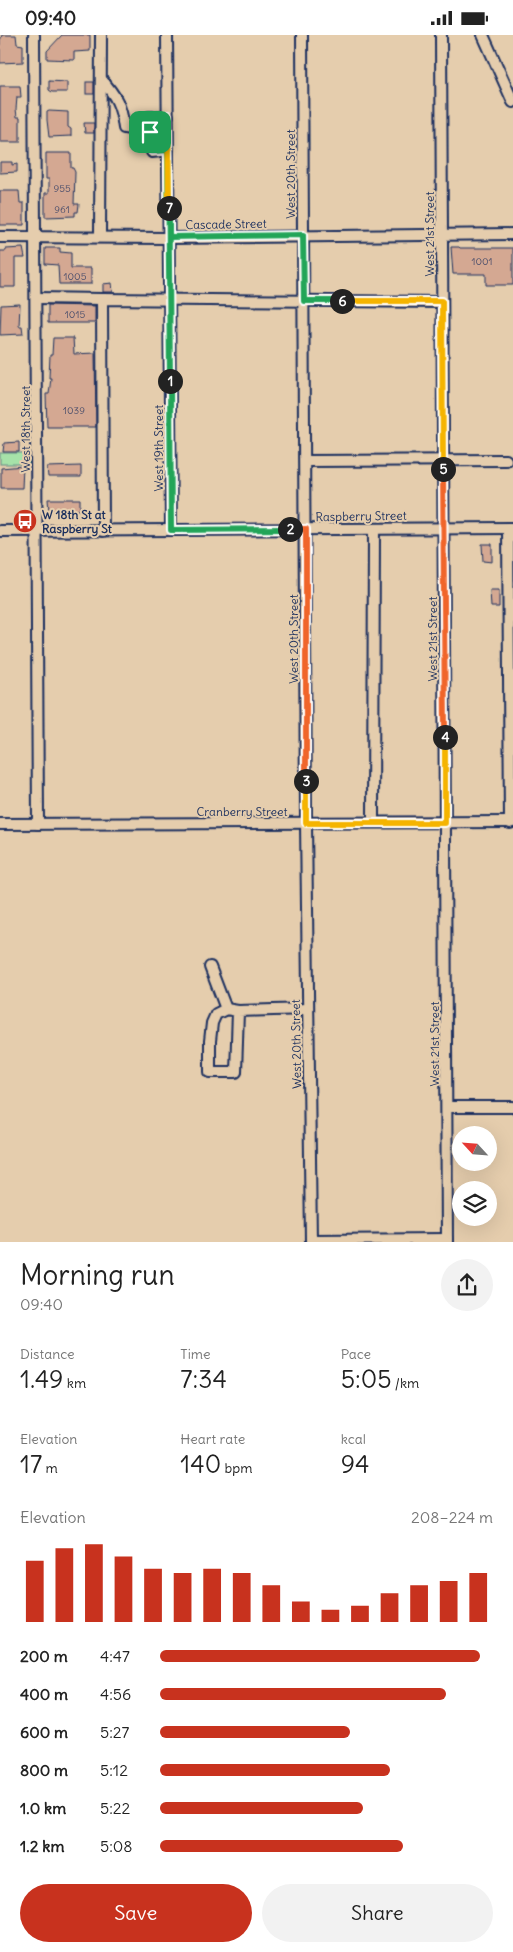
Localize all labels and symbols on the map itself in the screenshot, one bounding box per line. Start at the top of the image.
pin [129,111,171,153]
street label: West 20th Street [283,129,298,219]
house number: 955 [53,182,71,195]
street label: West 21st Street [422,191,437,277]
pin: 7 [156,195,182,221]
house number: 961 [54,203,70,216]
street label: Cascade Street [185,216,267,232]
house number: 1001 [471,255,493,268]
house number: 1005 [64,270,87,283]
pin: 6 [330,289,354,313]
house number: 1015 [65,308,85,321]
pin: 1 [158,369,182,393]
street label: West 18th Street [18,386,33,472]
house number: 1039 [63,404,85,417]
street label: West 19th Street [151,405,166,491]
pin: 5 [430,457,456,481]
place label: W 18th St at Raspberry St [42,507,113,537]
bus stop icon: W 18th St at Raspberry St [12,508,38,534]
street label: Raspberry Street [315,508,407,524]
pin: 2 [278,517,302,541]
street label: West 20th Street [286,594,301,684]
street label: West 21st Street [425,596,440,682]
pin: 4 [432,725,458,749]
pin: 3 [294,769,318,793]
street label: Cranberry Street [197,804,287,819]
street label: West 20th Street [288,999,304,1089]
street label: West 21st Street [427,1001,442,1087]
north arrow [452,1126,498,1171]

